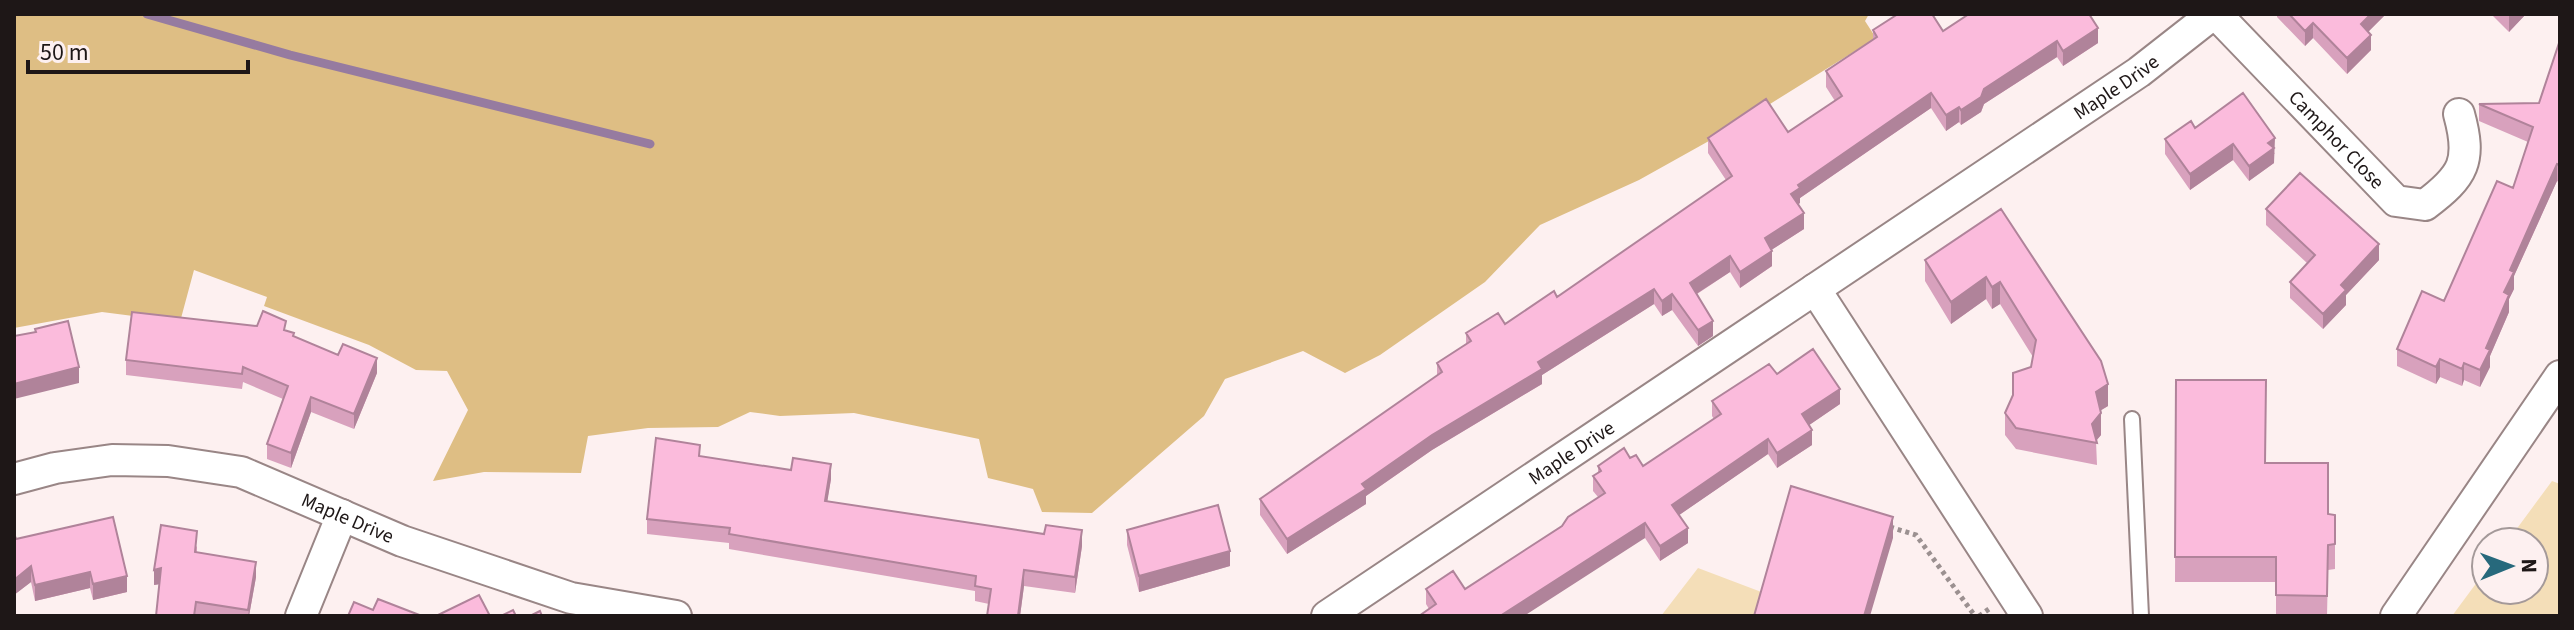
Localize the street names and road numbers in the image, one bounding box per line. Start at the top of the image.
street label: Maple Drive [2068,48,2165,127]
street label: Camphor Close [2282,84,2390,196]
street label: Maple Drive [1523,414,1620,492]
street label: Maple Drive [297,486,398,551]

